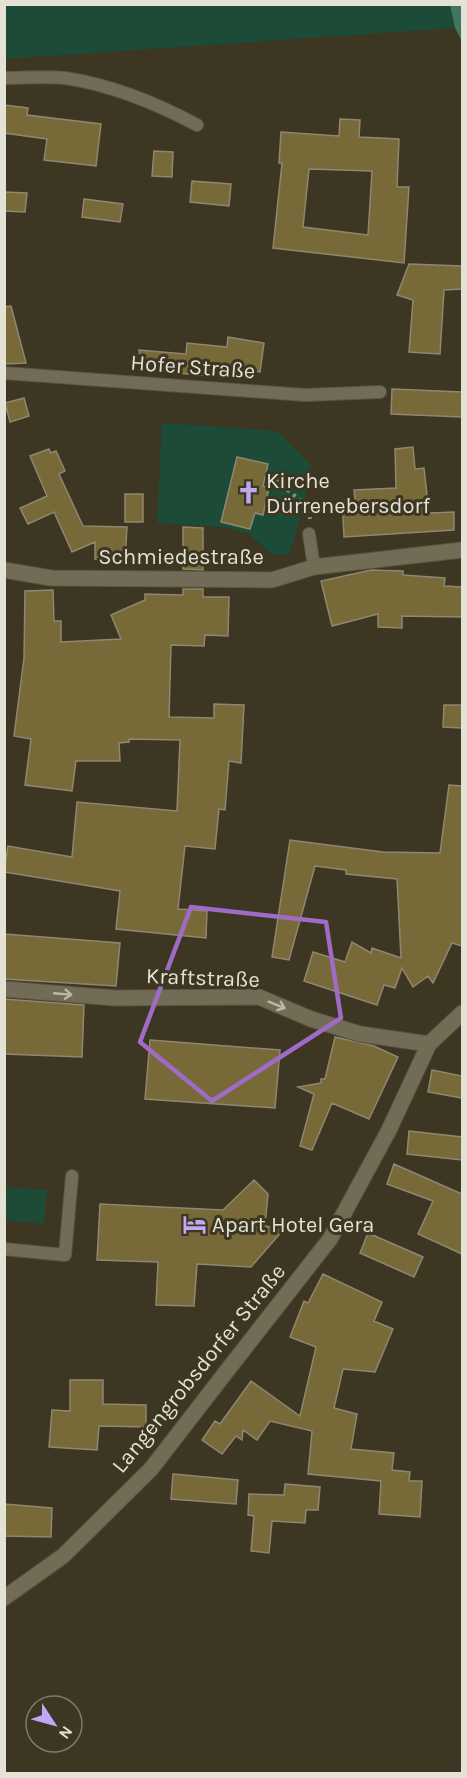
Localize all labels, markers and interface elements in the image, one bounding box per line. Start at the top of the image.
street label: Hofer Straße [130,350,256,384]
place label: Kirche Dürrenebersdorf [266,468,430,519]
church icon: Kirche Dürrenebersdorf [235,480,261,506]
street label: Schmiedestraße [98,544,264,570]
street label: Kraftstraße [146,963,260,993]
one-way arrow [52,988,72,999]
one-way arrow [267,1000,286,1011]
hotel icon: Apart Hotel Gera [181,1211,207,1237]
place label: Apart Hotel Gera [212,1212,374,1238]
street label: Langengrobsdorfer Straße [107,1259,291,1478]
north arrow [24,1694,84,1754]
text: N [55,1722,77,1743]

